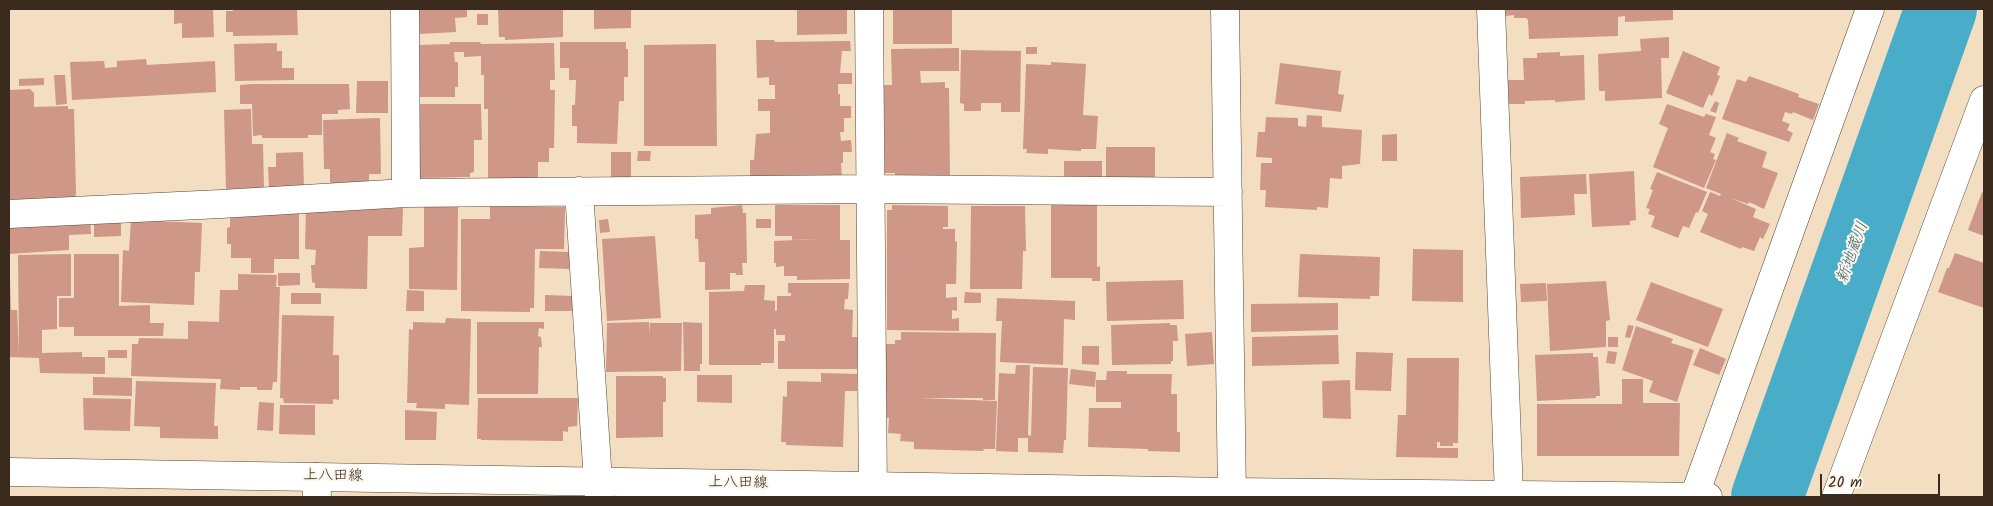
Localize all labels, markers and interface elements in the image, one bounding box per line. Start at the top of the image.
water label: 新地蔵川 [1834,220,1874,286]
scale bar [1823,464,1943,496]
street label: 上八田線 [303,467,363,487]
text: 20 m [1828,471,1862,495]
street label: 上八田線 [708,474,768,494]

